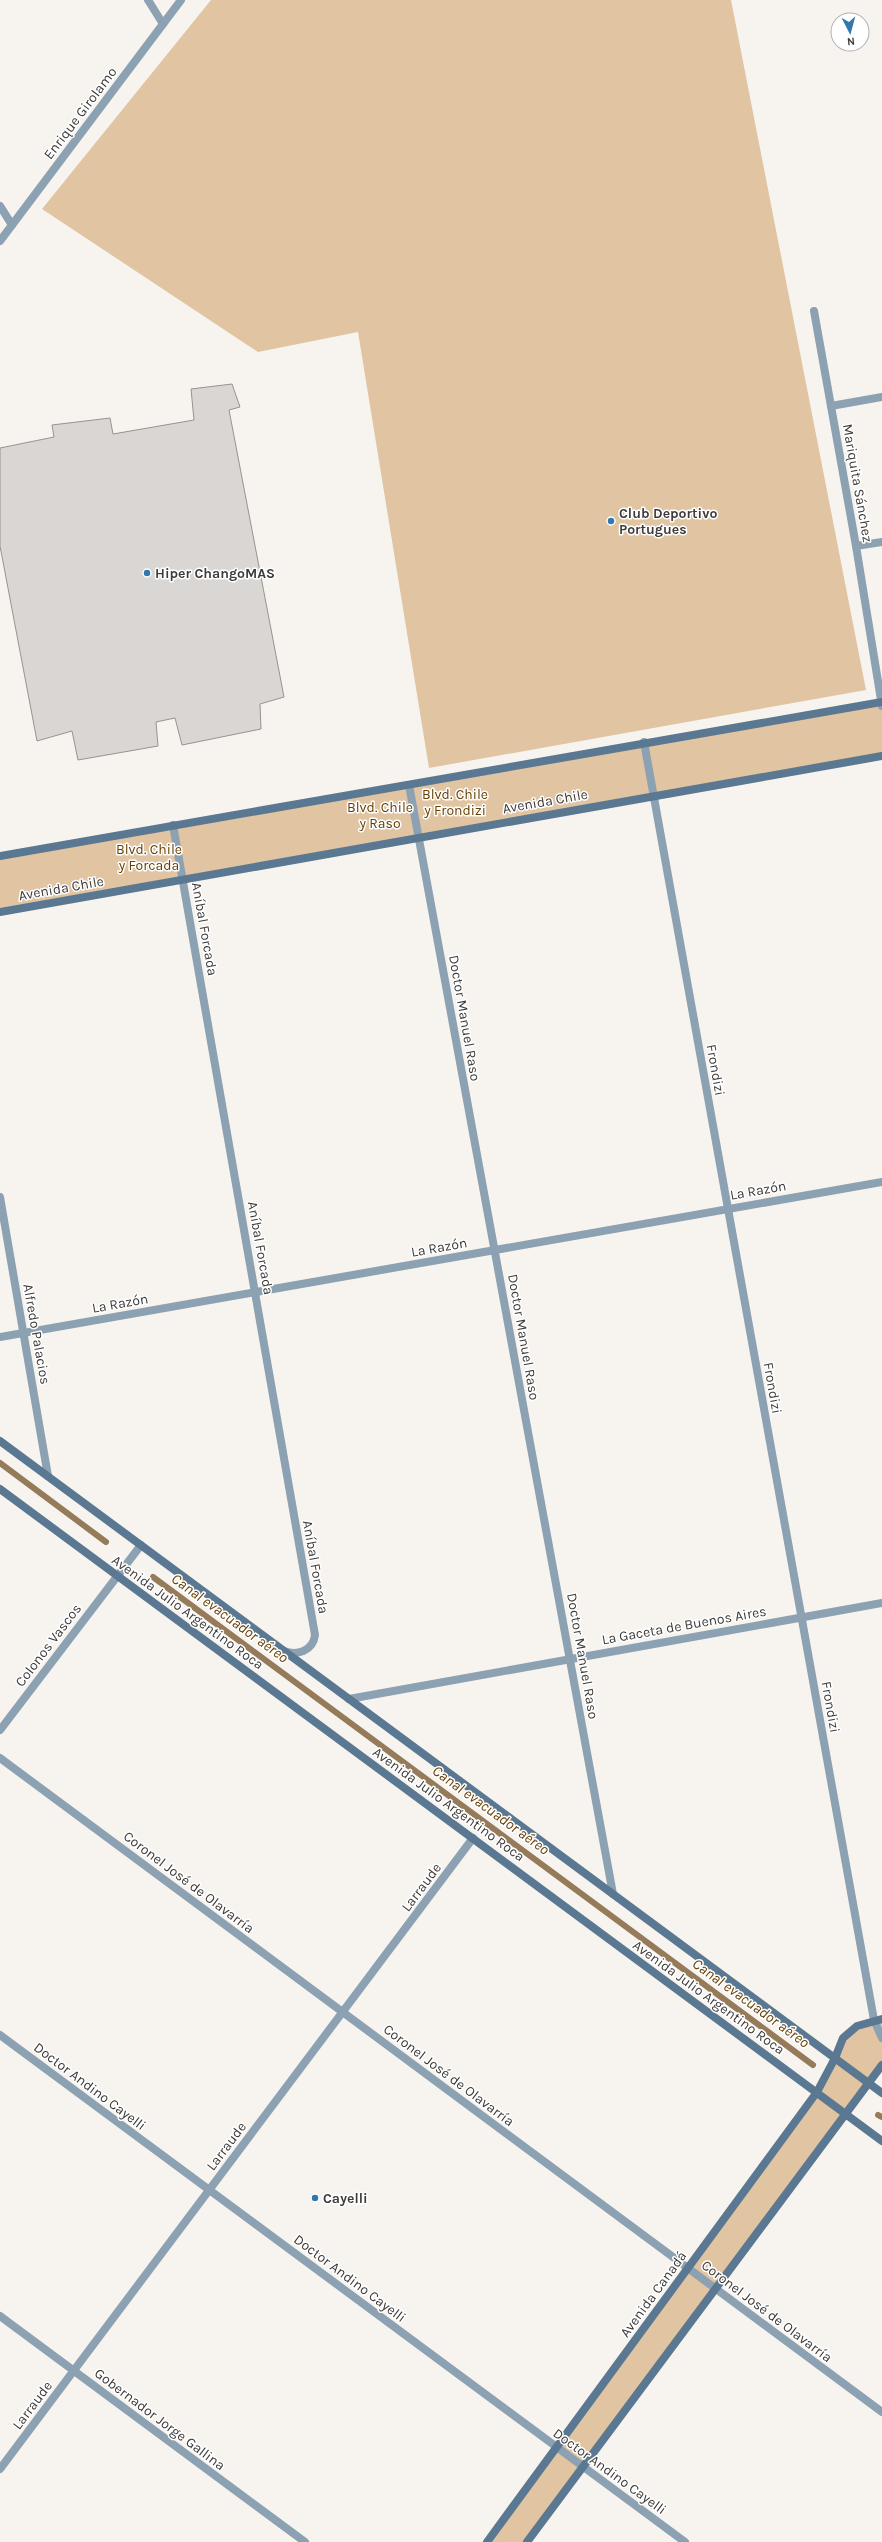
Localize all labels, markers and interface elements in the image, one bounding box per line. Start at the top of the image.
north arrow [830,12,870,52]
text: N [846,35,856,48]
street label: Enrique Girolamo [40,64,121,163]
street label: Mariquita Sánchez [839,422,876,544]
place label: Club Deportivo Portugues [619,505,717,538]
marker: Club Deportivo Portugues [606,516,616,526]
place label: Hiper ChangoMAS [155,565,275,582]
marker: Hiper ChangoMAS [142,568,152,578]
park label: Blvd. Chile y Frondizi [422,786,488,819]
street label: Avenida Chile [501,786,589,817]
park label: Blvd. Chile y Raso [347,799,413,832]
park label: Blvd. Chile y Forcada [116,841,182,874]
street label: Avenida Chile [17,873,105,904]
street label: Aníbal Forcada [188,881,221,977]
street label: Doctor Manuel Raso [445,954,484,1082]
street label: Frondizi [703,1043,728,1097]
street label: La Razón [729,1177,787,1204]
street label: Aníbal Forcada [244,1200,277,1296]
street label: La Razón [410,1234,468,1261]
street label: Doctor Manuel Raso [504,1273,543,1401]
street label: Alfredo Palacios [19,1283,54,1386]
street label: La Razón [91,1290,149,1317]
street label: Frondizi [760,1361,785,1415]
street label: Aníbal Forcada [299,1519,332,1615]
street label: Avenida Julio Argentino Roca [108,1552,267,1673]
water label: Canal evacuador aéreo [168,1570,293,1667]
street label: Doctor Manuel Raso [563,1592,602,1720]
street label: Colonos Vascos [12,1601,85,1690]
street label: La Gaceta de Buenos Aires [600,1603,768,1648]
street label: Frondizi [818,1680,843,1734]
street label: Avenida Julio Argentino Roca [369,1744,528,1865]
water label: Canal evacuador aéreo [429,1762,554,1859]
street label: Coronel José de Olavarría [120,1828,257,1937]
street label: Larraude [398,1860,445,1915]
street label: Avenida Julio Argentino Roca [629,1937,788,2058]
water label: Canal evacuador aéreo [689,1955,814,2052]
street label: Coronel José de Olavarría [380,2021,517,2130]
street label: Doctor Andino Cayelli [30,2039,149,2134]
street label: Larraude [203,2119,250,2174]
place label: Cayelli [323,2190,368,2207]
marker: Cayelli [310,2193,320,2203]
street label: Doctor Andino Cayelli [290,2231,409,2326]
street label: Avenida Canadá [616,2248,690,2341]
street label: Coronel José de Olavarría [698,2257,835,2366]
street label: Gobernador Jorge Gallina [91,2365,228,2474]
street label: Larraude [9,2378,56,2433]
street label: Doctor Andino Cayelli [550,2425,670,2518]

